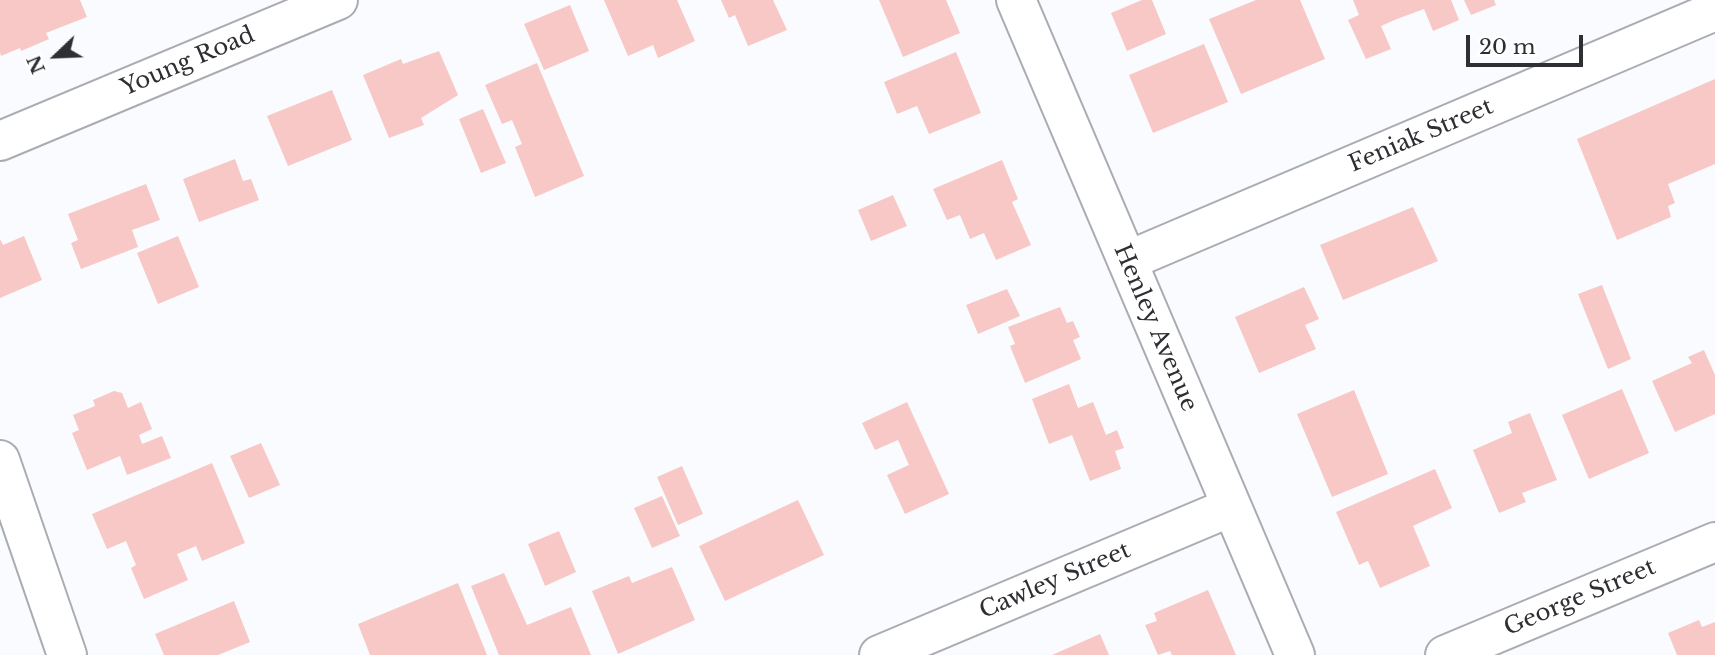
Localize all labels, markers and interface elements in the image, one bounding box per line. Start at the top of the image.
north arrow [21,21,91,91]
street label: Young Road [117,21,259,103]
scale bar [1470,21,1587,65]
text: 20 m [1479,34,1536,60]
text: N [22,52,50,77]
street label: Feniak Street [1345,93,1497,179]
street label: Henley Avenue [1107,240,1203,416]
street label: Cawley Street [976,537,1134,625]
street label: George Street [1500,554,1660,642]

